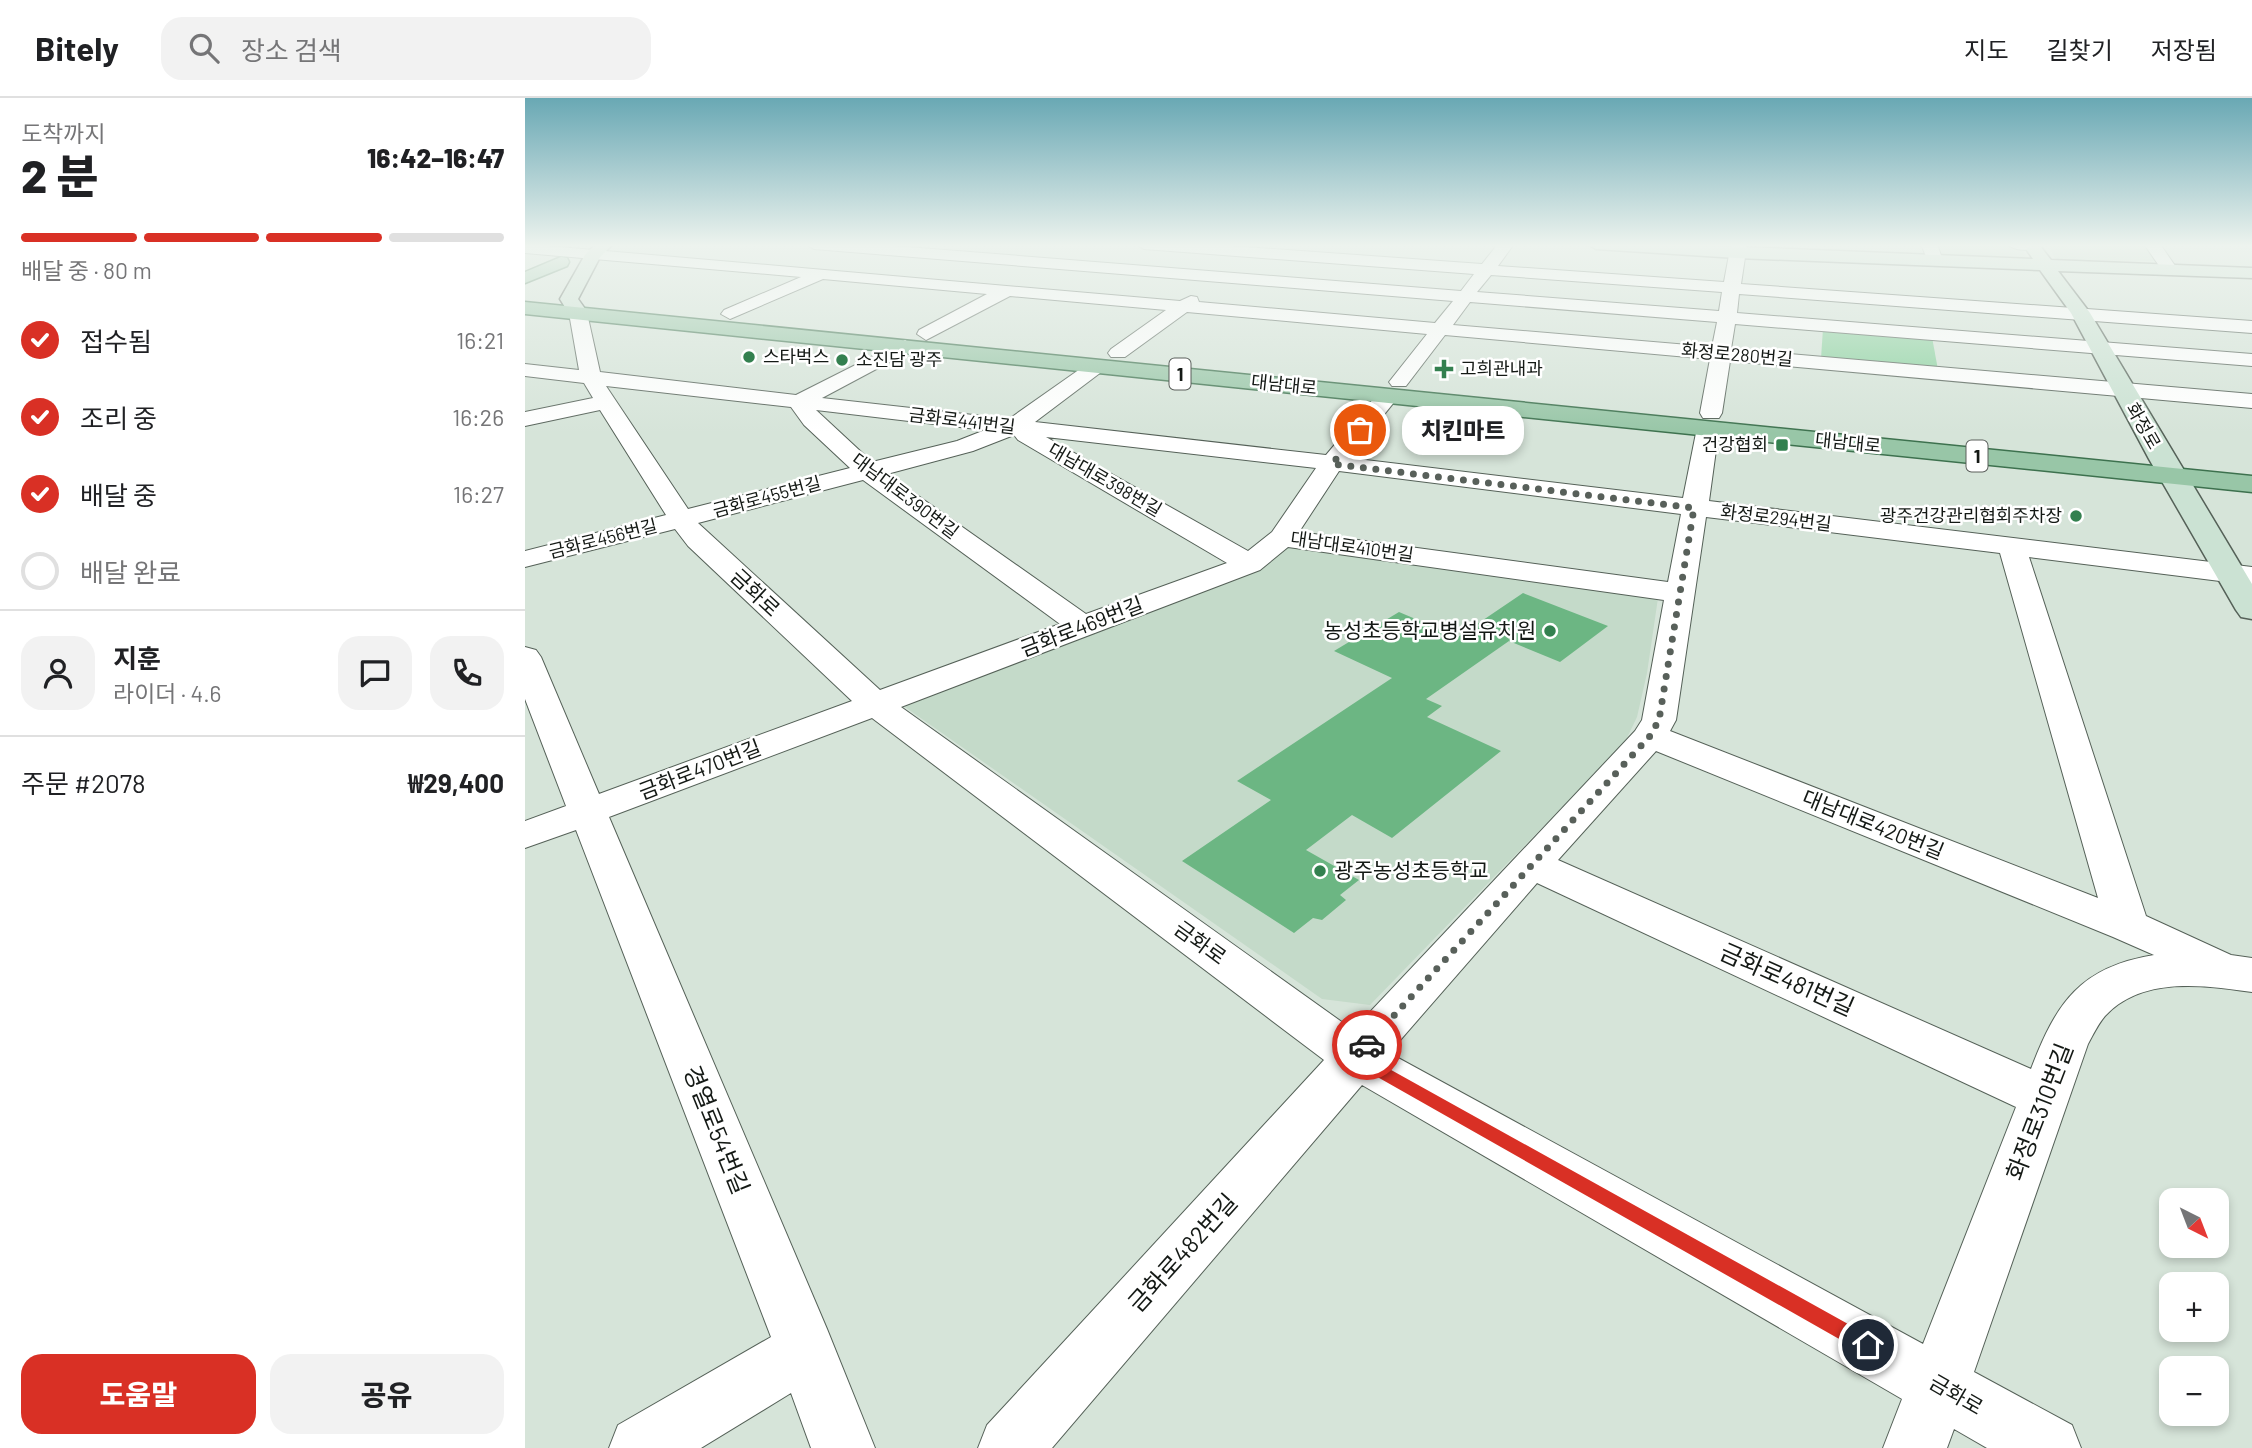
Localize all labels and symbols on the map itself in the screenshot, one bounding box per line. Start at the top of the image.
street label: 화정로280번길 [1680,338,1794,370]
place label: 스타벅스 [763,345,829,367]
place label: 소진담 광주 [856,348,942,370]
marker: 스타벅스 [741,349,757,365]
marker: 소진담 광주 [834,352,850,368]
place label: 고희관내과 [1460,357,1543,379]
road number: 1 [1169,358,1191,390]
marker: 고희관내과 [1434,359,1454,379]
street label: 대남대로 [1250,370,1318,398]
street label: 화정로 [2122,398,2166,453]
pin [1330,400,1390,460]
street label: 금화로441번길 [908,403,1017,437]
callout: 치킨마트 [1402,406,1525,454]
street label: 대남대로 [1814,428,1882,456]
place label: 건강협회 [1702,433,1768,455]
marker: 건강협회 [1774,437,1790,453]
street label: 대남대로398번길 [1045,438,1166,521]
road number: 1 [1967,440,1987,472]
street label: 대남대로390번길 [848,448,963,543]
street label: 금화로455번길 [710,471,823,521]
street label: 화정로294번길 [1719,499,1833,535]
place label: 광주건강관리협회주차장 [1880,504,2062,526]
marker: 광주건강관리협회주차장 [2068,508,2084,524]
street label: 금화로456번길 [546,514,659,562]
street label: 대남대로410번길 [1289,526,1415,566]
street label: 금화로 [726,563,786,621]
street label: 금화로469번길 [1016,591,1147,661]
place label: 농성초등학교병설유치원 [1323,617,1536,642]
marker: 농성초등학교병설유치원 [1542,623,1558,639]
street label: 금화로470번길 [635,734,764,803]
street label: 대남대로420번길 [1799,784,1948,863]
place label: 광주농성초등학교 [1334,857,1489,882]
marker: 광주농성초등학교 [1312,863,1328,879]
street label: 금화로 [1170,915,1232,969]
street label: 금화로481번길 [1716,936,1859,1021]
courier [1332,1010,1402,1080]
street label: 화정로310번길 [1999,1039,2078,1184]
street label: 경열로54번길 [678,1061,756,1198]
street label: 금화로482번길 [1121,1187,1243,1317]
north arrow [2159,1188,2229,1258]
pin [1838,1315,1898,1375]
street label: 금화로 [1925,1368,1988,1419]

